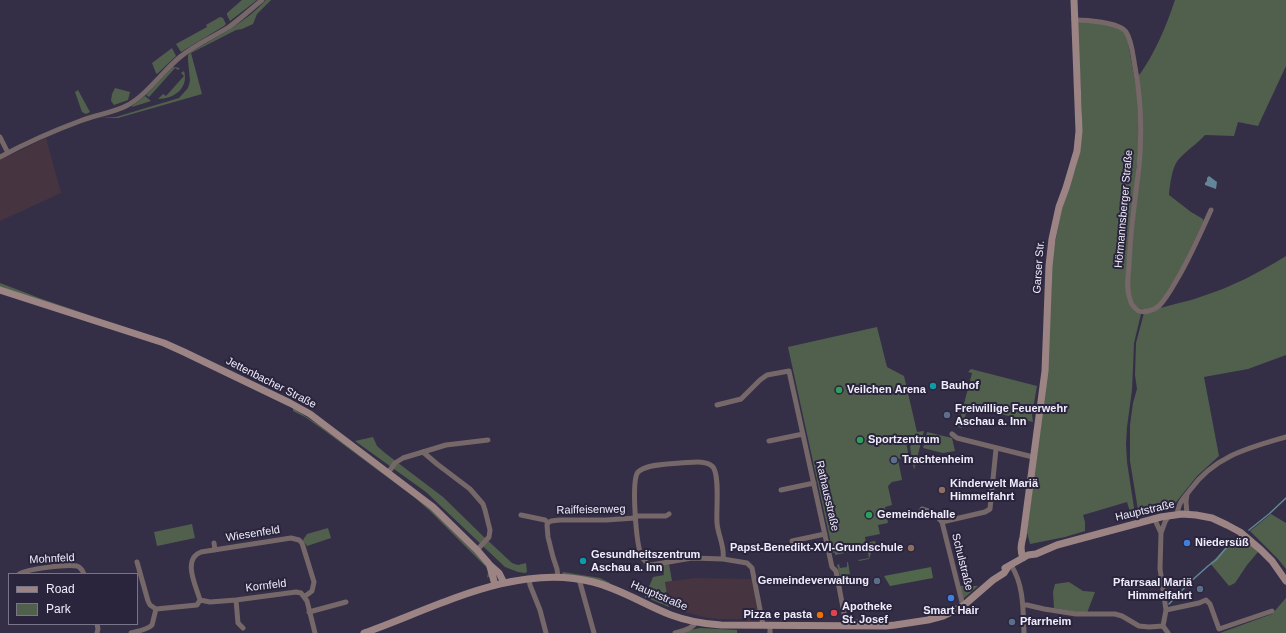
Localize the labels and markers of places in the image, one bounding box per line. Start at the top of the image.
place label: Bauhof [941,379,979,393]
marker: Bauhof [928,381,938,391]
place label: Veilchen Arena [847,383,926,397]
marker: Veilchen Arena [834,385,844,395]
place label: Freiwillige Feuerwehr Aschau a. Inn [955,402,1067,428]
marker: Freiwillige Feuerwehr Aschau a. Inn [942,410,952,420]
place label: Sportzentrum [868,433,940,447]
marker: Sportzentrum [855,435,865,445]
place label: Trachtenheim [902,453,974,467]
marker: Trachtenheim [889,455,899,465]
place label: Kinderwelt Mariä Himmelfahrt [950,477,1038,503]
marker: Kinderwelt Mariä Himmelfahrt [937,485,947,495]
place label: Gemeindehalle [877,508,955,522]
marker: Gemeindehalle [864,510,874,520]
place label: Niedersüß [1195,536,1249,550]
marker: Niedersüß [1182,538,1192,548]
place label: Papst-Benedikt-XVI-Grundschule [730,541,903,555]
marker: Papst-Benedikt-XVI-Grundschule [906,543,916,553]
place label: Gesundheitszentrum Aschau a. Inn [591,548,700,574]
marker: Gesundheitszentrum Aschau a. Inn [578,556,588,566]
place label: Gemeindeverwaltung [758,574,869,588]
marker: Gemeindeverwaltung [872,576,882,586]
place label: Pfarrsaal Mariä Himmelfahrt [1113,576,1192,602]
marker: Pfarrsaal Mariä Himmelfahrt [1195,584,1205,594]
marker: Smart Hair [946,593,956,603]
place label: Apotheke St. Josef [842,600,892,626]
place label: Smart Hair [923,604,979,618]
place label: Pizza e pasta [744,608,812,622]
marker: Apotheke St. Josef [829,608,839,618]
marker: Pizza e pasta [815,610,825,620]
place label: Pfarrheim [1020,615,1071,629]
marker: Pfarrheim [1007,617,1017,627]

